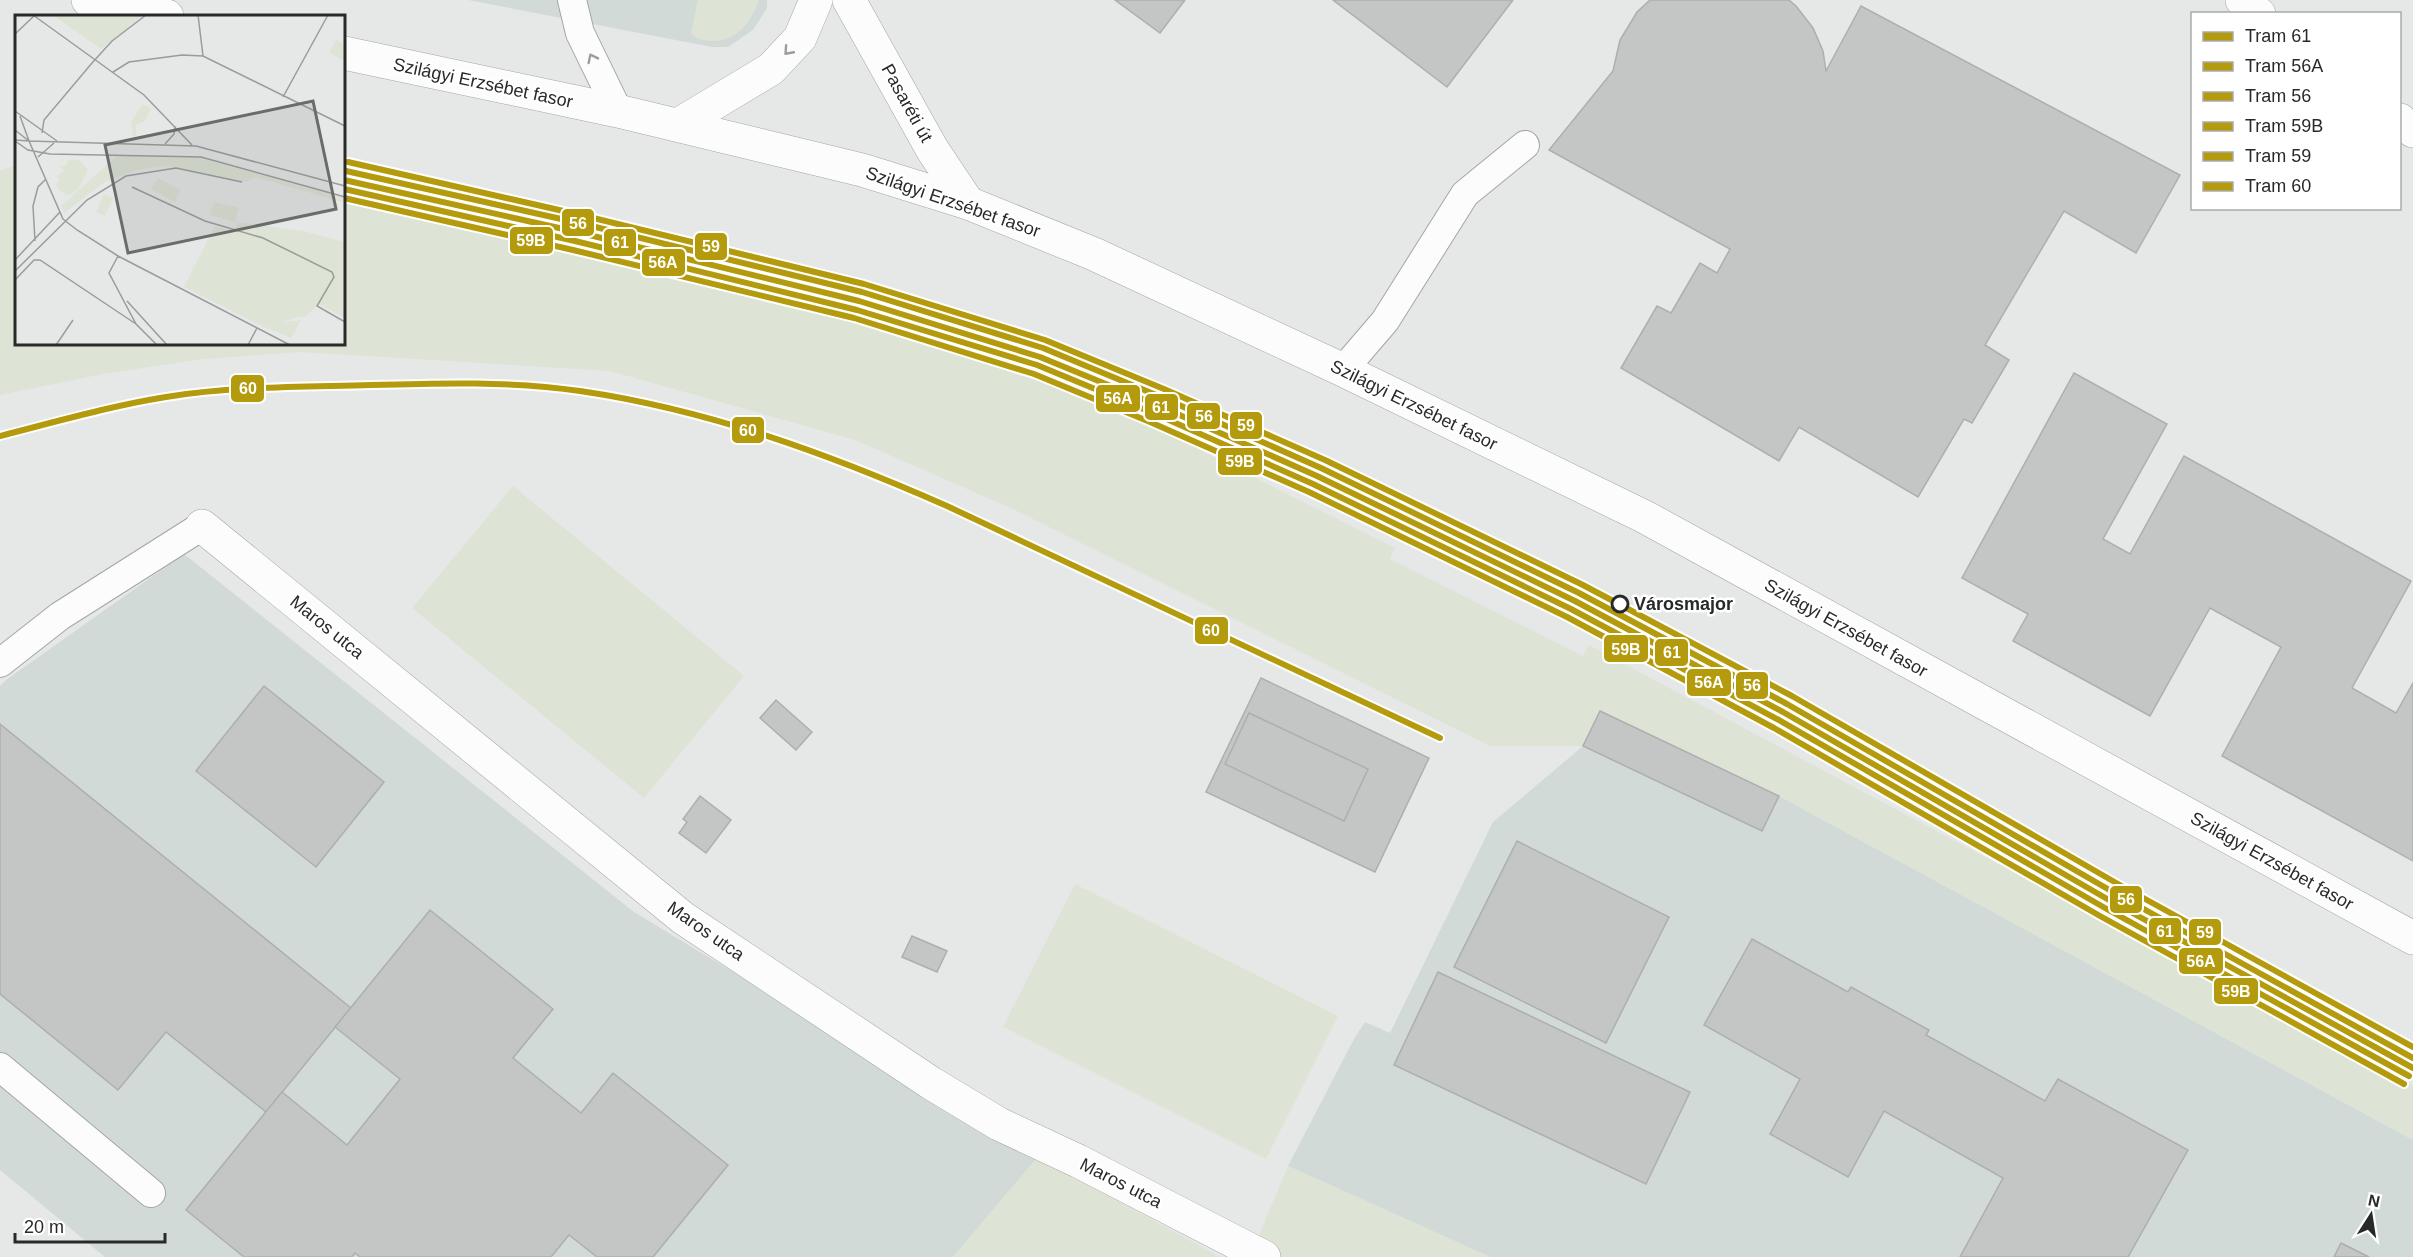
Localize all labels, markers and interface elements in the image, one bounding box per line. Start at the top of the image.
legend [2191,12,2401,210]
inset map [15,15,345,345]
text: Tram 61 [2245,26,2311,46]
one-way arrow [784,44,795,54]
street label: Szilágyi Erzsébet fasor [391,54,575,112]
one-way arrow [588,54,600,65]
text: Tram 56A [2245,56,2323,76]
street label: Pasaréti út [877,61,937,145]
text: Tram 56 [2245,86,2311,106]
text: Tram 59B [2245,116,2323,136]
text: Tram 59 [2245,146,2311,166]
street label: Szilágyi Erzsébet fasor [863,163,1043,241]
text: Tram 60 [2245,176,2311,196]
line badge: 56 [561,208,595,237]
text: 56 [569,215,587,232]
line badge: 59B [509,226,554,255]
line badge: 61 [603,228,637,257]
text: 59B [516,232,546,249]
line badge: 59 [694,232,728,261]
text: 61 [611,234,629,251]
text: 59 [702,238,720,255]
line badge: 56A [641,248,686,277]
text: 56A [648,254,678,271]
street label: Szilágyi Erzsébet fasor [1327,356,1501,454]
line badge: 60 [230,374,265,403]
text: 60 [239,380,257,397]
line badge: 56A [1095,384,1141,413]
text: 56A [1103,390,1133,407]
line badge: 61 [1144,393,1179,421]
text: 61 [1152,399,1170,416]
line badge: 56 [1186,402,1221,430]
text: 56 [1195,408,1213,425]
line badge: 59 [1229,411,1263,440]
line badge: 60 [731,416,765,444]
text: 59 [1237,417,1255,434]
text: 60 [739,422,757,439]
line badge: 59B [1217,447,1263,476]
text: 59B [1225,453,1255,470]
street label: Szilágyi Erzsébet fasor [1761,575,1931,681]
street label: Maros utca [286,591,369,663]
place label: Városmajor [1634,594,1733,614]
marker: Városmajor [1611,595,1629,613]
line badge: 60 [1194,616,1229,645]
text: 60 [1202,622,1220,639]
line badge: 59B [1603,634,1649,663]
line badge: 61 [1654,638,1689,667]
text: 59B [1611,641,1641,658]
text: 61 [1663,644,1681,661]
line badge: 56A [1686,668,1732,697]
line badge: 56 [1735,671,1769,700]
text: 56A [1694,674,1724,691]
text: 56 [1743,677,1761,694]
street label: Szilágyi Erzsébet fasor [2187,808,2357,914]
line badge: 56 [2109,885,2143,914]
text: 56 [2117,891,2135,908]
street label: Maros utca [664,897,749,965]
line badge: 61 [2148,917,2182,945]
line badge: 59 [2188,918,2222,946]
text: 61 [2156,923,2174,940]
text: 59 [2196,924,2214,941]
line badge: 56A [2178,947,2224,975]
text: 56A [2186,953,2216,970]
line badge: 59B [2213,977,2259,1005]
text: 59B [2221,983,2251,1000]
street label: Maros utca [1077,1154,1166,1213]
north arrow [2341,1185,2401,1245]
text: N [2367,1191,2381,1210]
scale bar [15,1206,165,1244]
text: 20 m [24,1217,64,1237]

